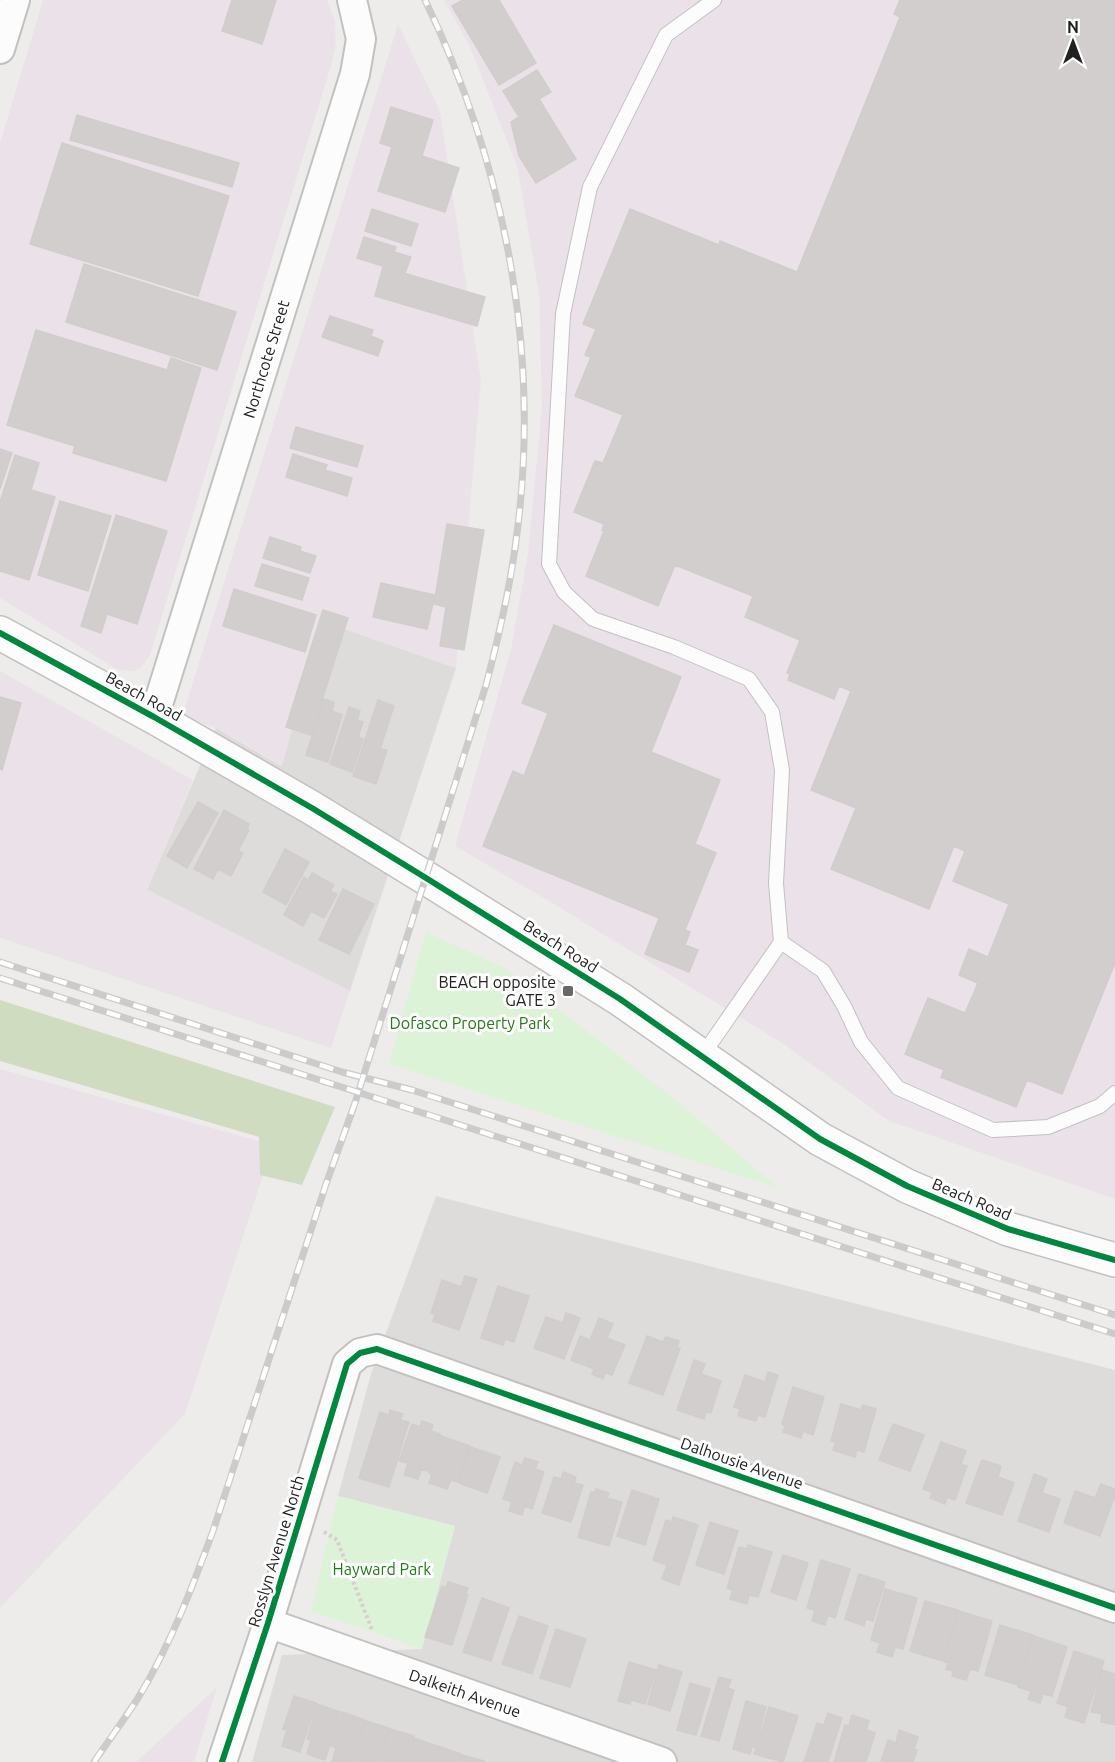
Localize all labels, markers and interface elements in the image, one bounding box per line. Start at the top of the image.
north arrow [1043,12,1103,72]
text: N [1067,18,1079,36]
street label: Northcote Street [239,297,293,420]
street label: Beach Road [103,668,185,724]
street label: Beach Road [520,916,602,976]
place label: BEACH opposite GATE 3 [438,973,556,1009]
marker: BEACH opposite GATE 3 [561,984,575,998]
park label: Dofasco Property Park [389,1014,551,1032]
street label: Beach Road [930,1174,1014,1224]
street label: Dalhousie Avenue [678,1434,806,1492]
street label: Rosslyn Avenue North [244,1473,308,1629]
park label: Hayward Park [333,1560,431,1578]
street label: Dalkeith Avenue [407,1665,523,1721]

